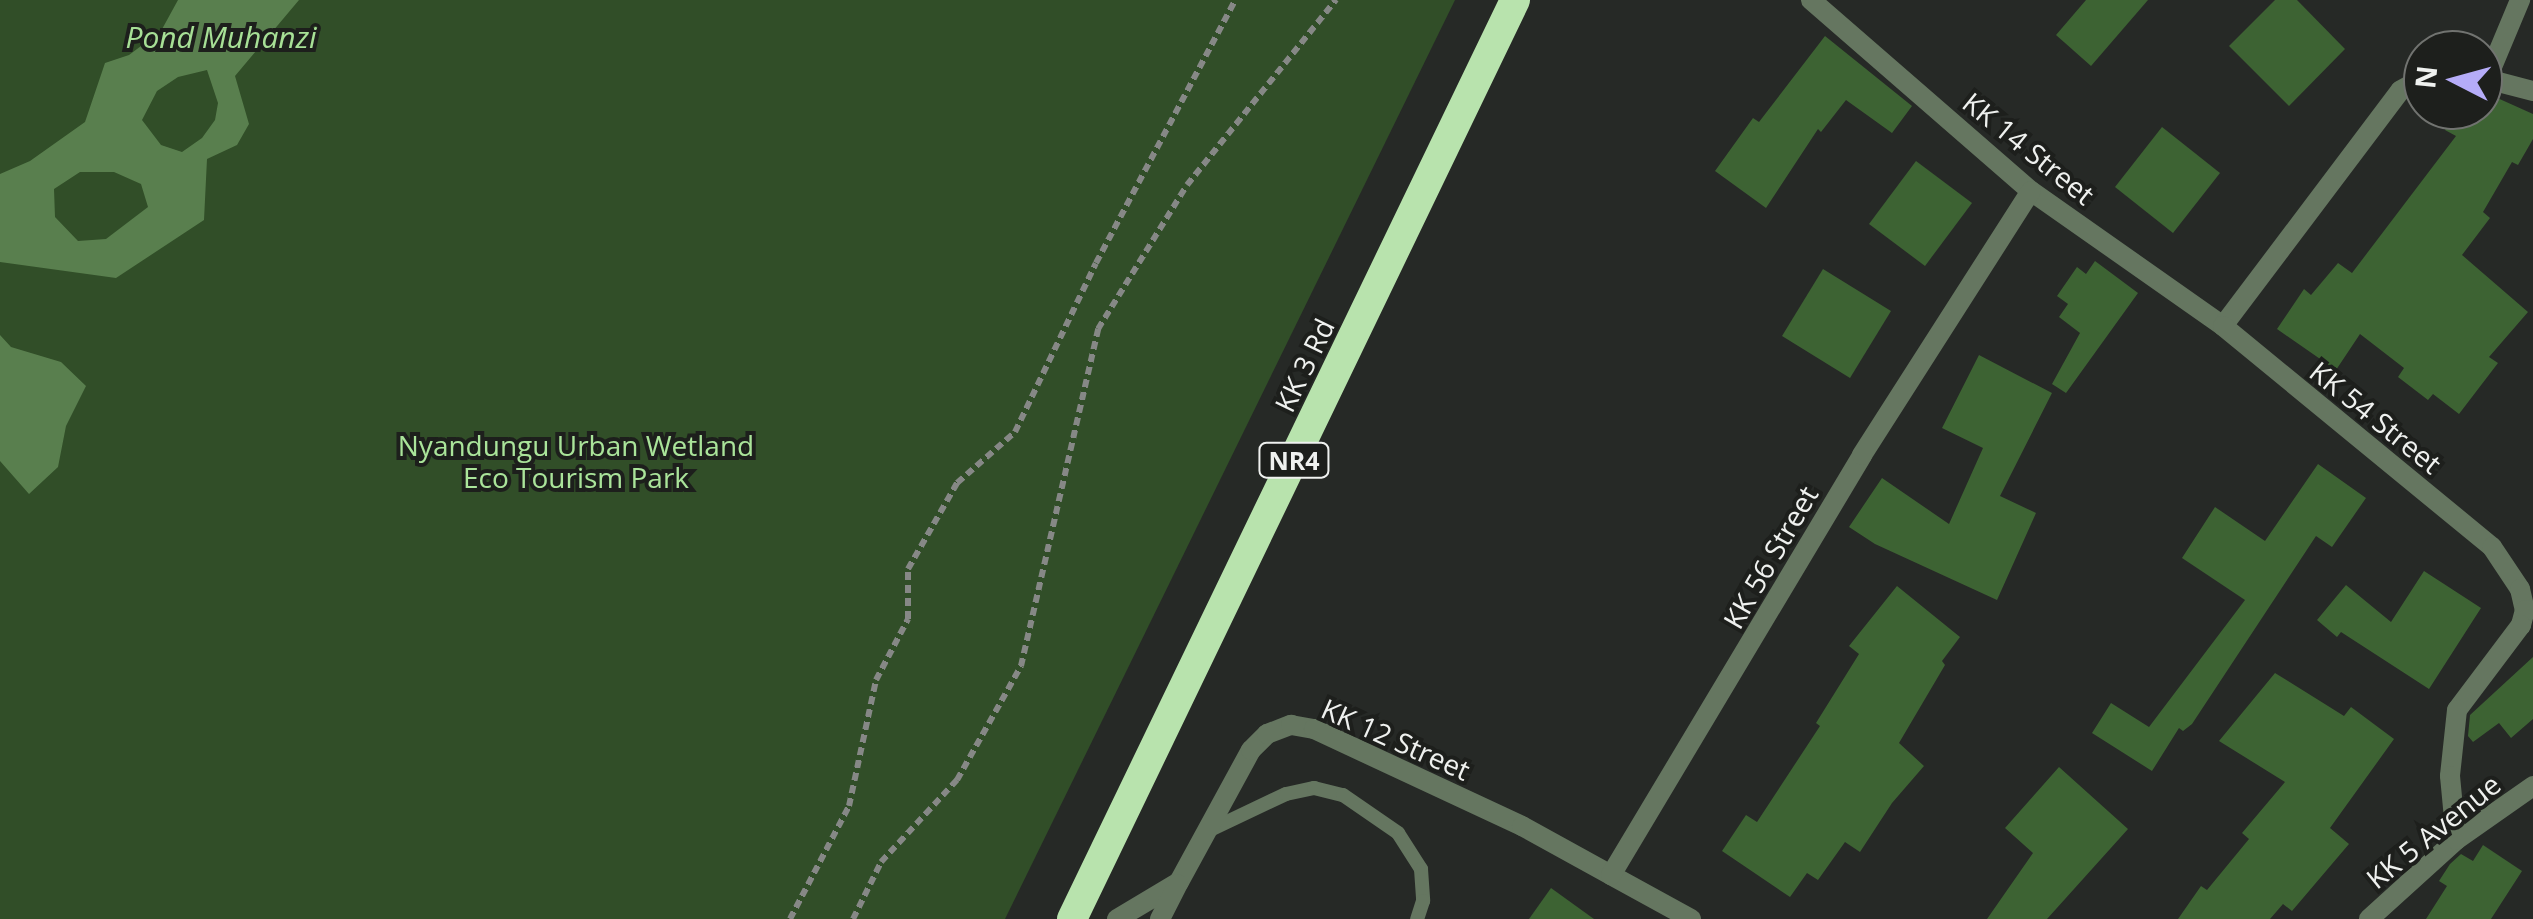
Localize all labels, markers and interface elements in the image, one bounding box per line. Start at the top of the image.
water label: Pond Muhanzi [125,19,317,55]
north arrow [2403,30,2503,130]
text: N [2405,64,2445,90]
street label: KK 14 Street [1957,85,2101,211]
street label: KK 3 Rd [1267,313,1341,417]
street label: KK 54 Street [2304,354,2448,480]
park label: Nyandungu Urban Wetland Eco Tourism Park [398,428,754,494]
road number: NR4 [1256,440,1332,480]
street label: KK 56 Street [1716,480,1824,634]
street label: KK 12 Street [1317,691,1475,787]
street label: KK 5 Avenue [2359,767,2507,895]

